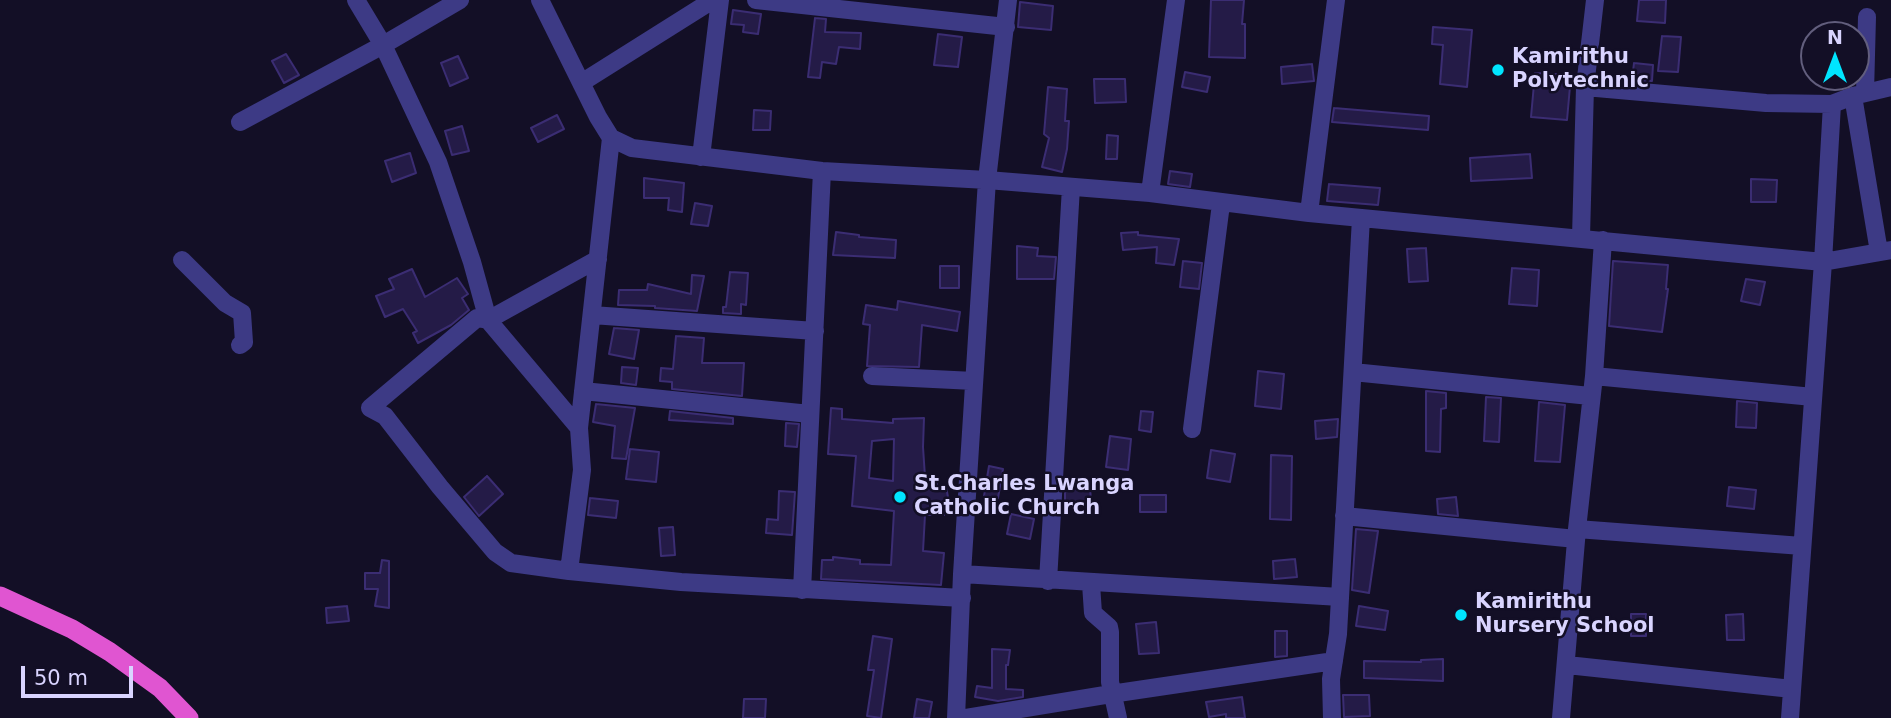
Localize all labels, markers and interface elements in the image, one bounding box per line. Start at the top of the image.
north arrow [1800,21,1870,91]
text: N [1827,26,1843,48]
place label: Kamirithu Polytechnic [1512,45,1649,95]
marker: Kamirithu Polytechnic [1490,62,1506,78]
place label: St.Charles Lwanga Catholic Church [914,472,1134,522]
marker: St.Charles Lwanga Catholic Church [892,489,908,505]
place label: Kamirithu Nursery School [1475,590,1655,640]
marker: Kamirithu Nursery School [1453,607,1469,623]
scale bar [24,652,136,696]
text: 50 m [34,666,88,690]

